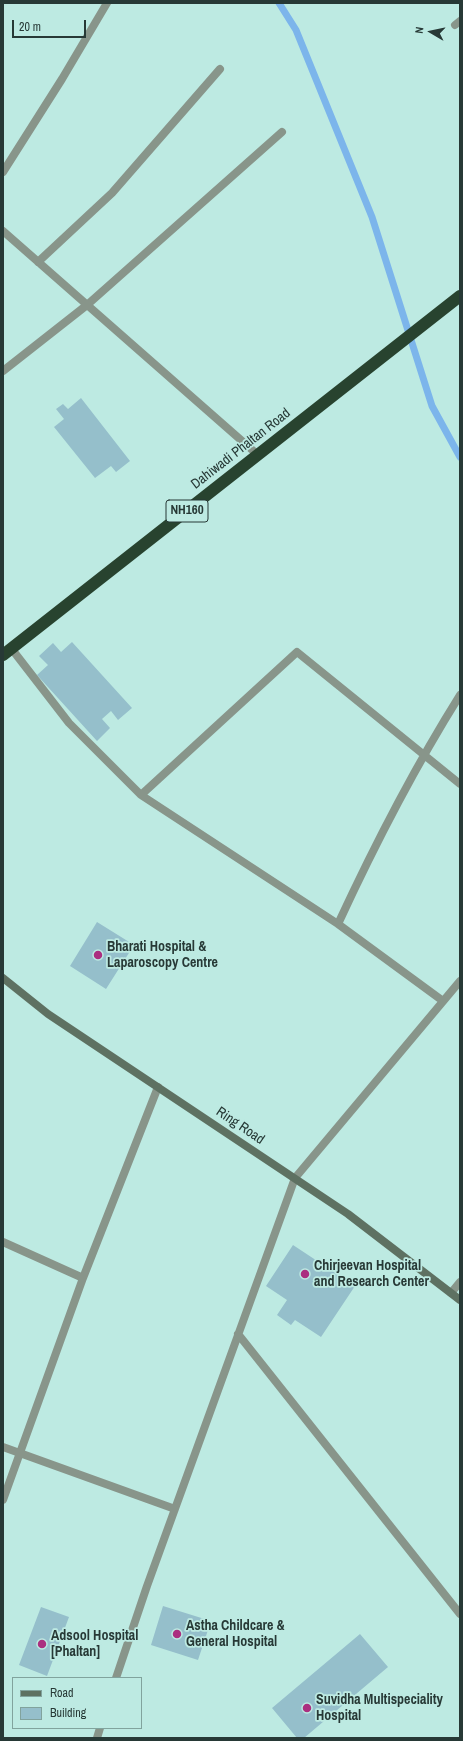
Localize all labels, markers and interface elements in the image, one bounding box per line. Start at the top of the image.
scale bar [14,12,88,38]
north arrow [411,12,451,52]
text: 20 m [19,19,41,35]
text: N [412,26,427,34]
street label: Dahiwadi Phaltan Road [188,405,294,493]
road number: NH160 [166,500,208,522]
place label: Bharati Hospital & Laparoscopy Centre [107,939,218,972]
marker: Bharati Hospital & Laparoscopy Centre [92,949,104,961]
street label: Ring Road [213,1104,267,1148]
place label: Chirjeevan Hospital and Research Center [314,1258,429,1290]
marker: Chirjeevan Hospital and Research Center [299,1268,311,1280]
place label: Astha Childcare & General Hospital [186,1618,285,1650]
place label: Adsool Hospital [Phaltan] [51,1628,138,1660]
marker: Astha Childcare & General Hospital [171,1628,183,1640]
marker: Adsool Hospital [Phaltan] [36,1638,48,1650]
legend [12,1677,142,1729]
text: Road [50,1685,74,1701]
place label: Suvidha Multispeciality Hospital [316,1692,443,1724]
marker: Suvidha Multispeciality Hospital [301,1702,313,1714]
text: Building [50,1705,86,1721]

